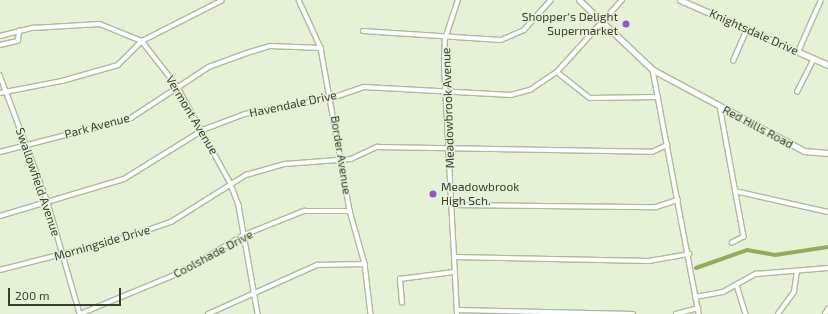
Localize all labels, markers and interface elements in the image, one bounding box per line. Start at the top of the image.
street label: Knightsdale Drive [707,6,801,58]
place label: Shopper's Delight Supermarket [522,10,618,38]
marker: Shopper's Delight Supermarket [621,19,631,29]
street label: Meadowbrook Avenue [439,47,457,169]
street label: Vermont Avenue [163,73,221,157]
street label: Havendale Drive [248,88,338,120]
street label: Red Hills Road [720,102,796,152]
street label: Park Avenue [63,110,131,142]
street label: Border Avenue [328,114,354,196]
street label: Swallowfield Avenue [13,126,63,238]
place label: Meadowbrook High Sch. [441,180,519,208]
marker: Meadowbrook High Sch. [428,189,438,199]
street label: Morningside Drive [52,222,152,264]
street label: Coolshade Drive [171,227,255,281]
scale bar [10,280,123,306]
text: 200 m [15,288,49,302]

